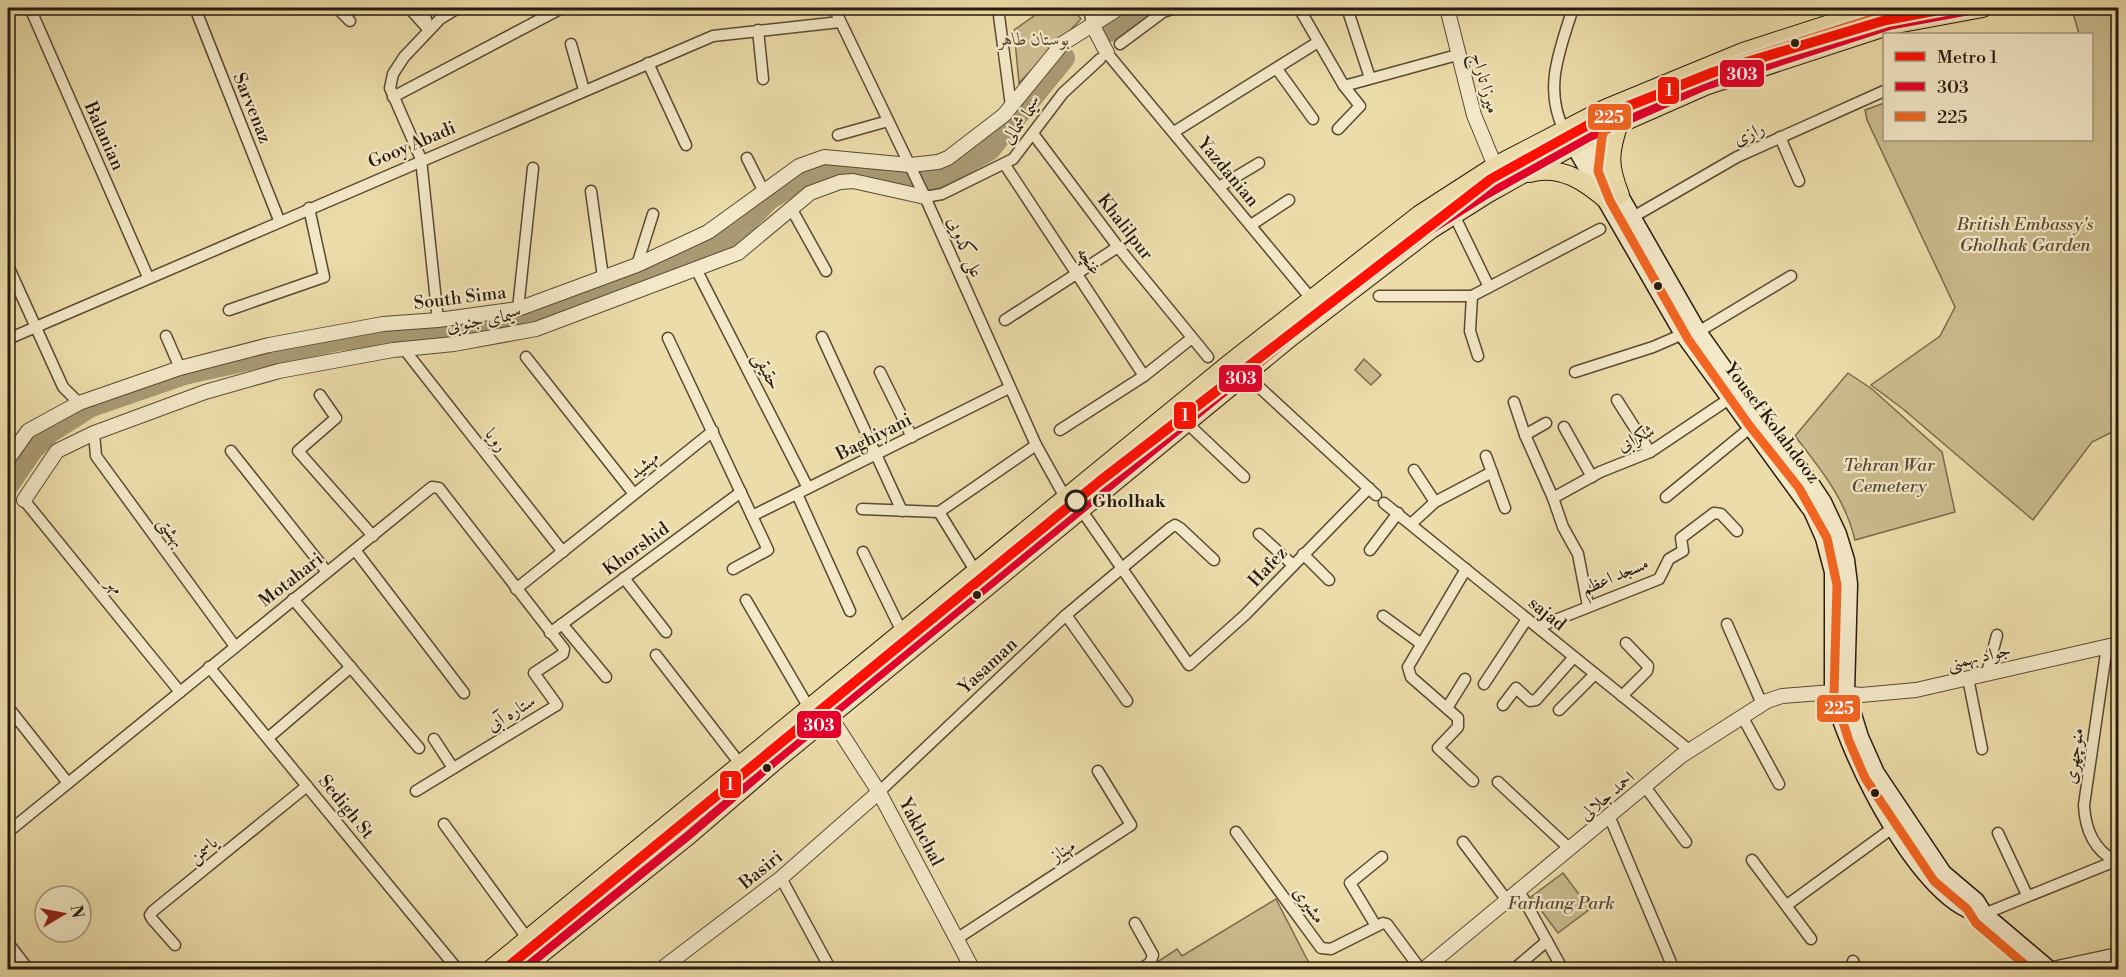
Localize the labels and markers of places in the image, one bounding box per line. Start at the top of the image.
unlabelled marker [1789,37,1801,49]
unlabelled marker [1652,280,1664,292]
marker: Gholhak [1065,490,1087,512]
place label: Gholhak [1092,490,1167,513]
unlabelled marker [971,589,983,601]
unlabelled marker [761,762,773,774]
unlabelled marker [1869,787,1881,799]

